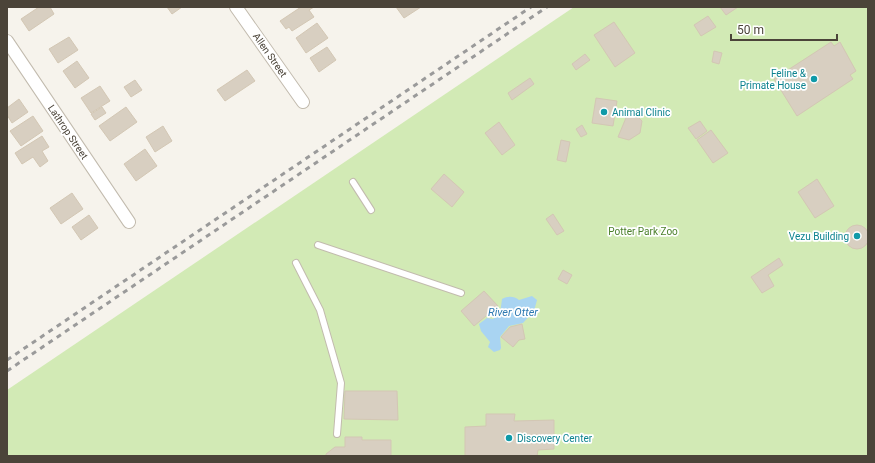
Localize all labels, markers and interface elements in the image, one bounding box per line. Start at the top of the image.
scale bar [731,16,837,42]
text: 50 m [737,23,764,37]
street label: Allen Street [251,31,289,79]
place label: Feline & Primate House [740,68,807,91]
marker: Feline & Primate House [809,74,819,84]
street label: Lathrop Street [46,103,90,161]
marker: Animal Clinic [599,107,609,117]
place label: Animal Clinic [612,107,670,118]
park label: Potter Park Zoo [608,226,678,237]
place label: Vezu Building [789,231,849,242]
marker: Vezu Building [852,231,862,241]
water label: River Otter [488,306,538,319]
marker: Discovery Center [504,433,514,443]
place label: Discovery Center [517,433,593,444]

